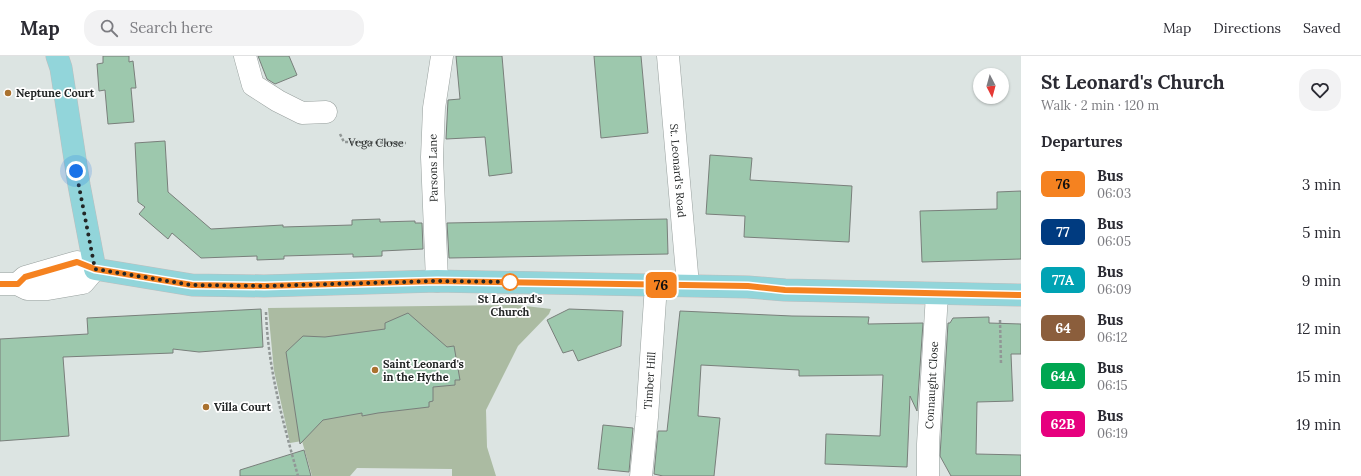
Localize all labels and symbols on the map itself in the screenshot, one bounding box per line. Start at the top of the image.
north arrow [973,68,1009,104]
place label: Neptune Court [16,86,95,100]
marker: Neptune Court [3,88,13,98]
street label: St. Leonard's Road [667,123,689,219]
street label: Parsons Lane [425,134,441,202]
street label: Vega Close [347,135,404,150]
your location [66,161,86,181]
line badge: 76 [643,272,679,298]
marker: St Leonard's Church [501,273,519,291]
place label: St Leonard's Church [478,292,542,319]
street label: Connaught Close [922,341,941,429]
street label: Timber Hill [641,351,658,410]
place label: Saint Leonard's in the Hythe [383,357,464,384]
marker: Saint Leonard's in the Hythe [370,365,380,375]
place label: Villa Court [214,400,271,414]
marker: Villa Court [201,402,211,412]

